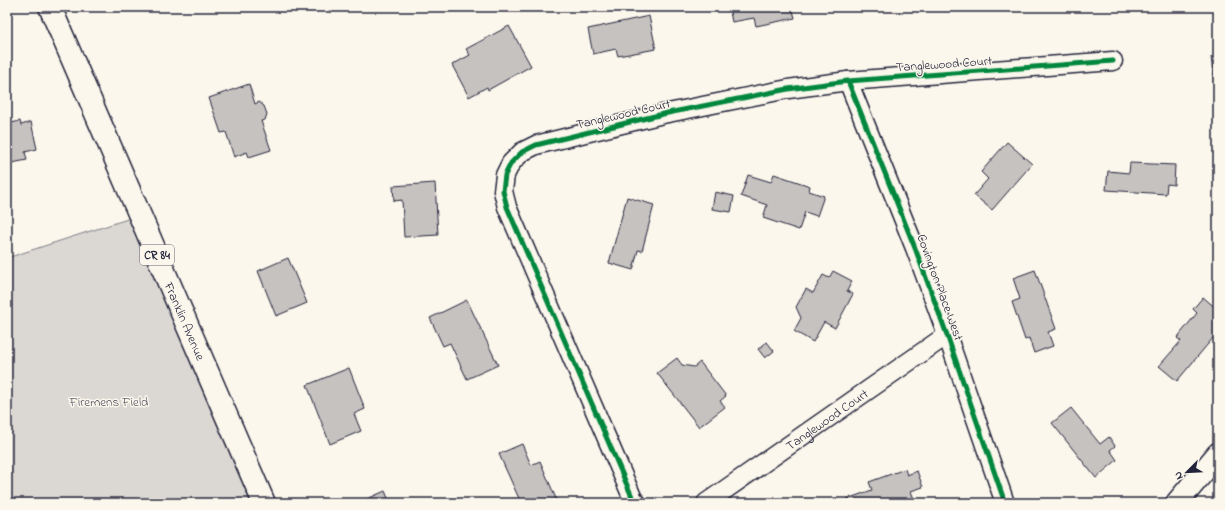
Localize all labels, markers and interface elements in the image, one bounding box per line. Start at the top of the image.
street label: Tanglewood Court [895,52,994,78]
street label: Tanglewood Court [574,94,673,136]
street label: Covington Place West [911,232,968,344]
road number: CR 84 [140,245,174,265]
street label: Franklin Avenue [158,279,209,364]
street label: Tanglewood Court [782,384,873,456]
park label: Firemens Field [69,393,149,412]
north arrow [1167,452,1207,492]
text: N [1170,469,1188,482]

